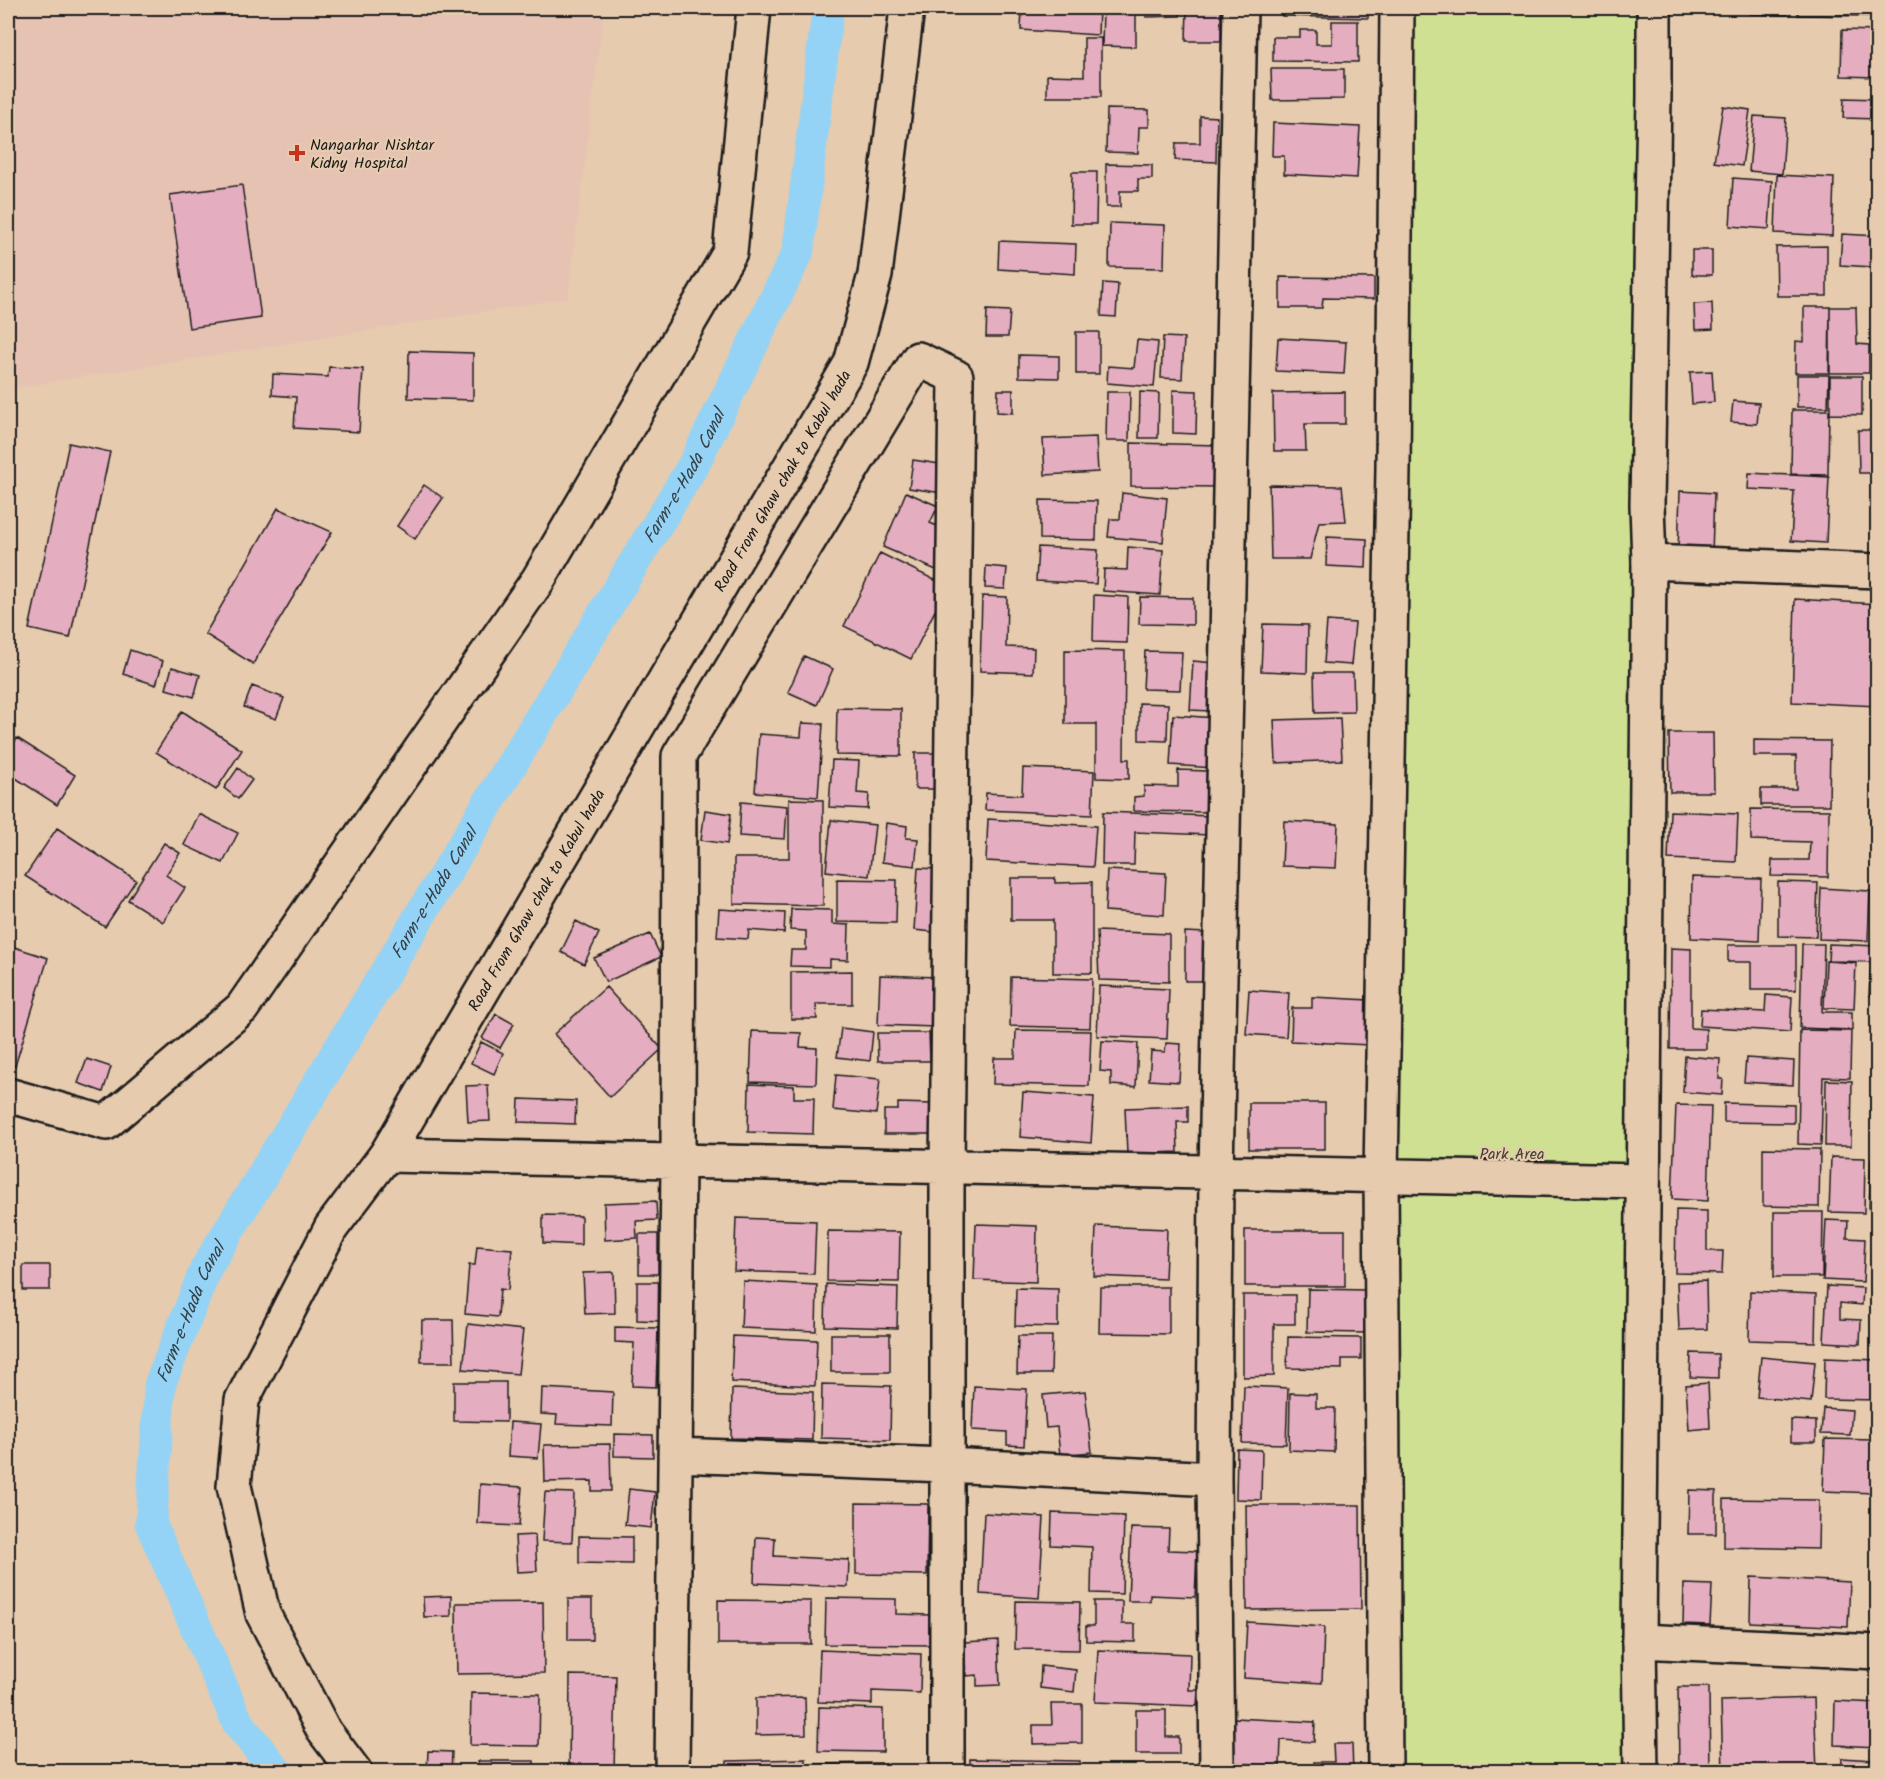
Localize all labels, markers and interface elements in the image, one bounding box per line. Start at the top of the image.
place label: Nangarhar Nishtar Kidny Hospital [310,133,436,176]
marker: Nangarhar Nishtar Kidny Hospital [288,144,306,162]
street label: Road From Ghaw chak to Kabul hada [708,366,858,597]
water label: Farm-e-Hada Canal [636,402,736,549]
street label: Road From Ghaw chak to Kabul hada [462,785,612,1016]
water label: Farm-e-Hada Canal [384,819,488,965]
park label: Park Area [1479,1142,1545,1167]
water label: Farm-e-Hada Canal [149,1234,236,1387]

